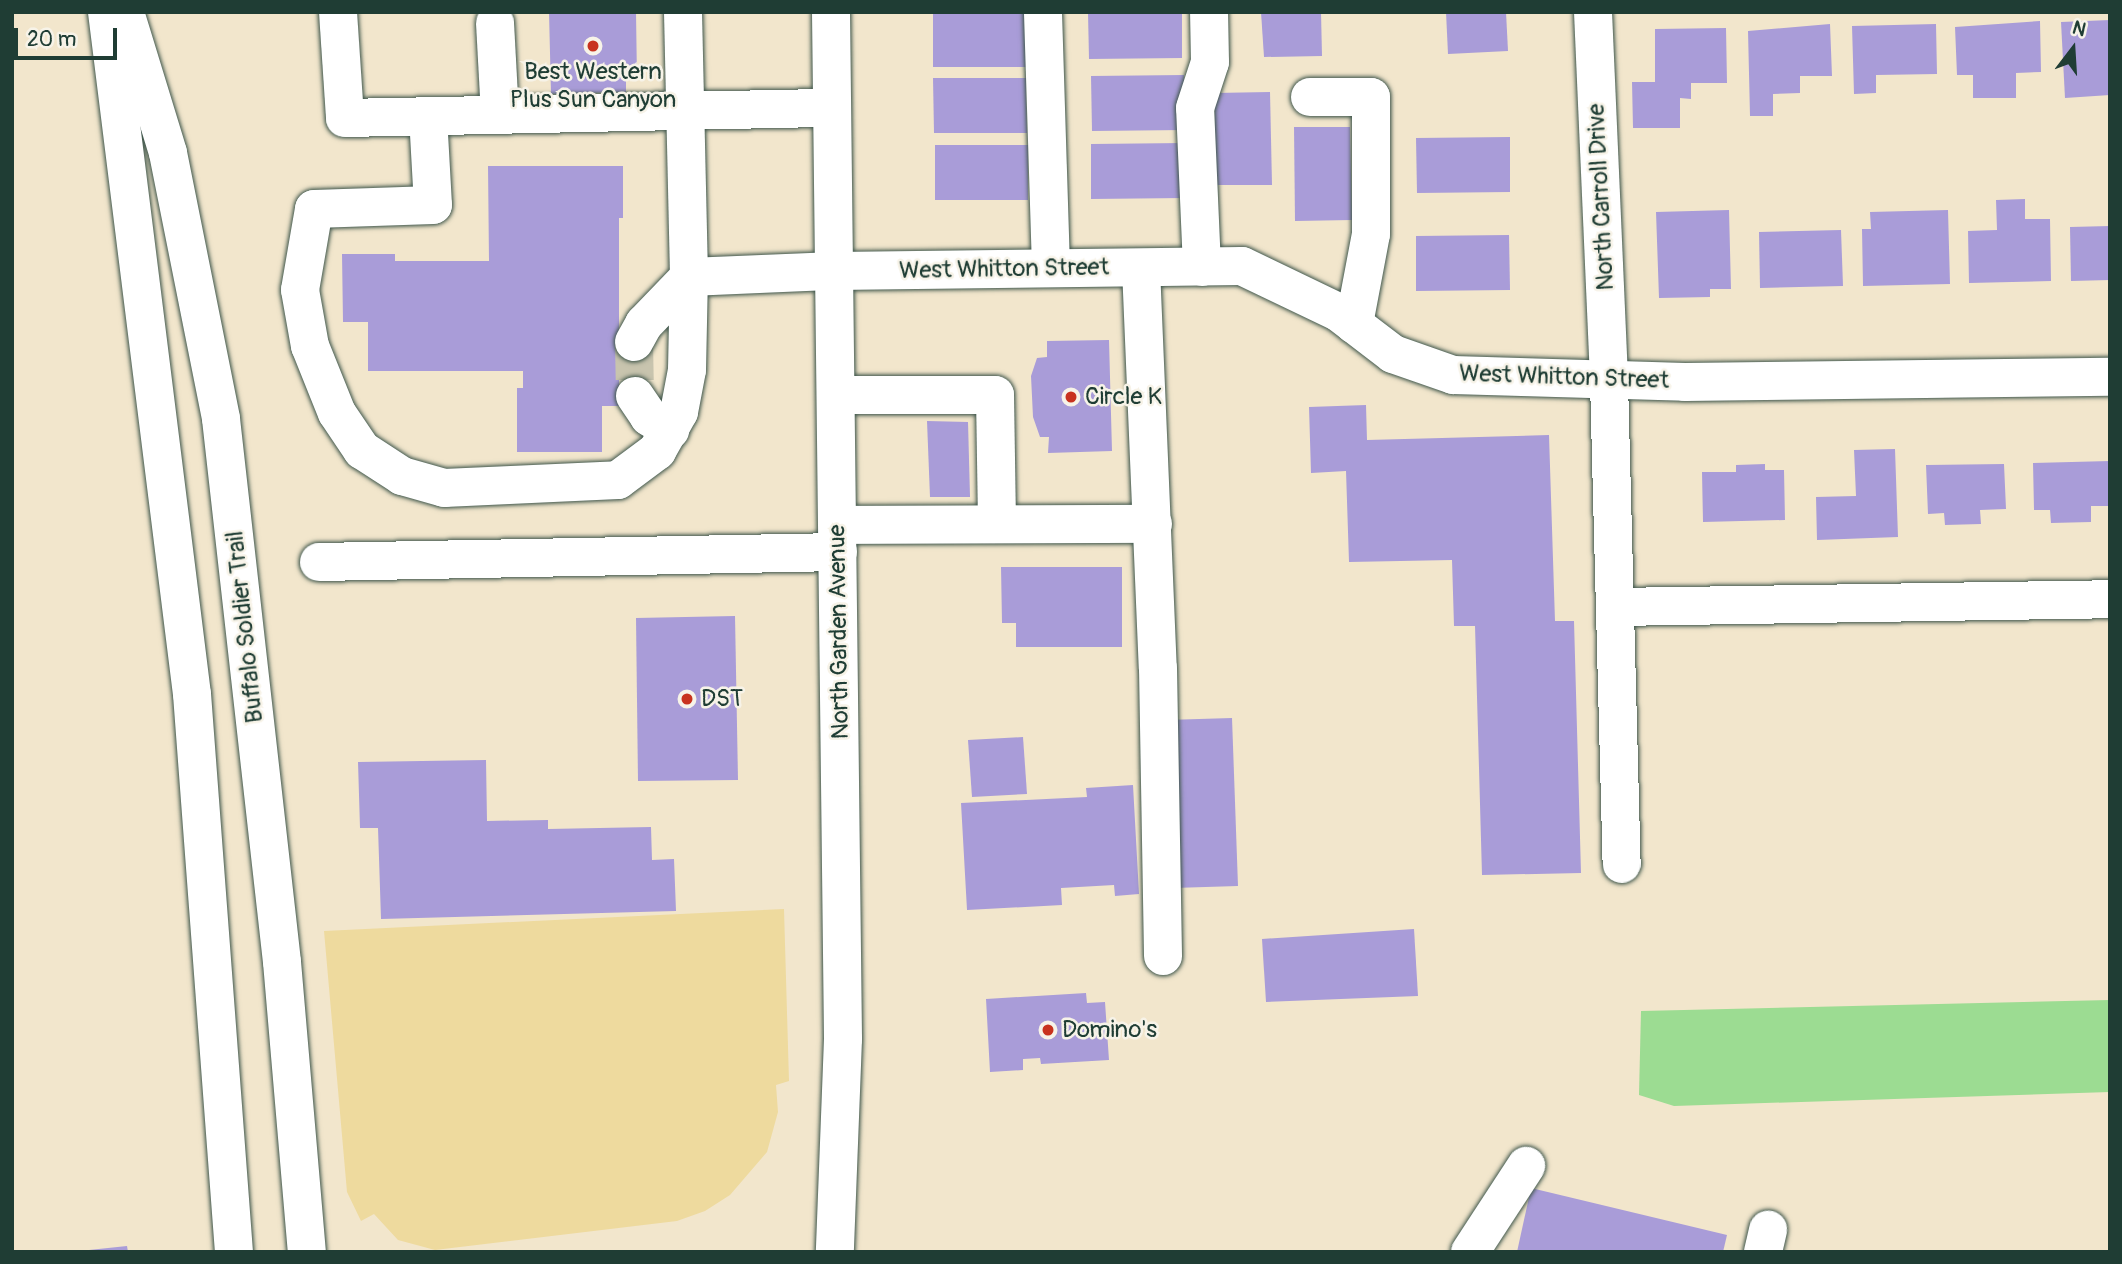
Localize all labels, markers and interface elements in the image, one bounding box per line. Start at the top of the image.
scale bar [18,14,121,58]
north arrow [2038,14,2108,84]
text: N [2069,16,2089,42]
text: 20 m [27,26,76,53]
marker: Best Western Plus Sun Canyon [585,38,601,54]
place label: Best Western Plus Sun Canyon [510,58,676,114]
street label: North Carroll Drive [1582,103,1620,291]
street label: West Whitton Street [899,253,1109,285]
street label: West Whitton Street [1459,359,1669,395]
place label: Circle K [1085,383,1162,411]
marker: Circle K [1063,389,1079,405]
street label: North Garden Avenue [823,524,855,740]
street label: Buffalo Soldier Trail [221,530,269,724]
place label: DST [701,685,743,713]
marker: DST [679,691,695,707]
place label: Domino's [1062,1016,1157,1044]
marker: Domino's [1040,1022,1056,1038]

